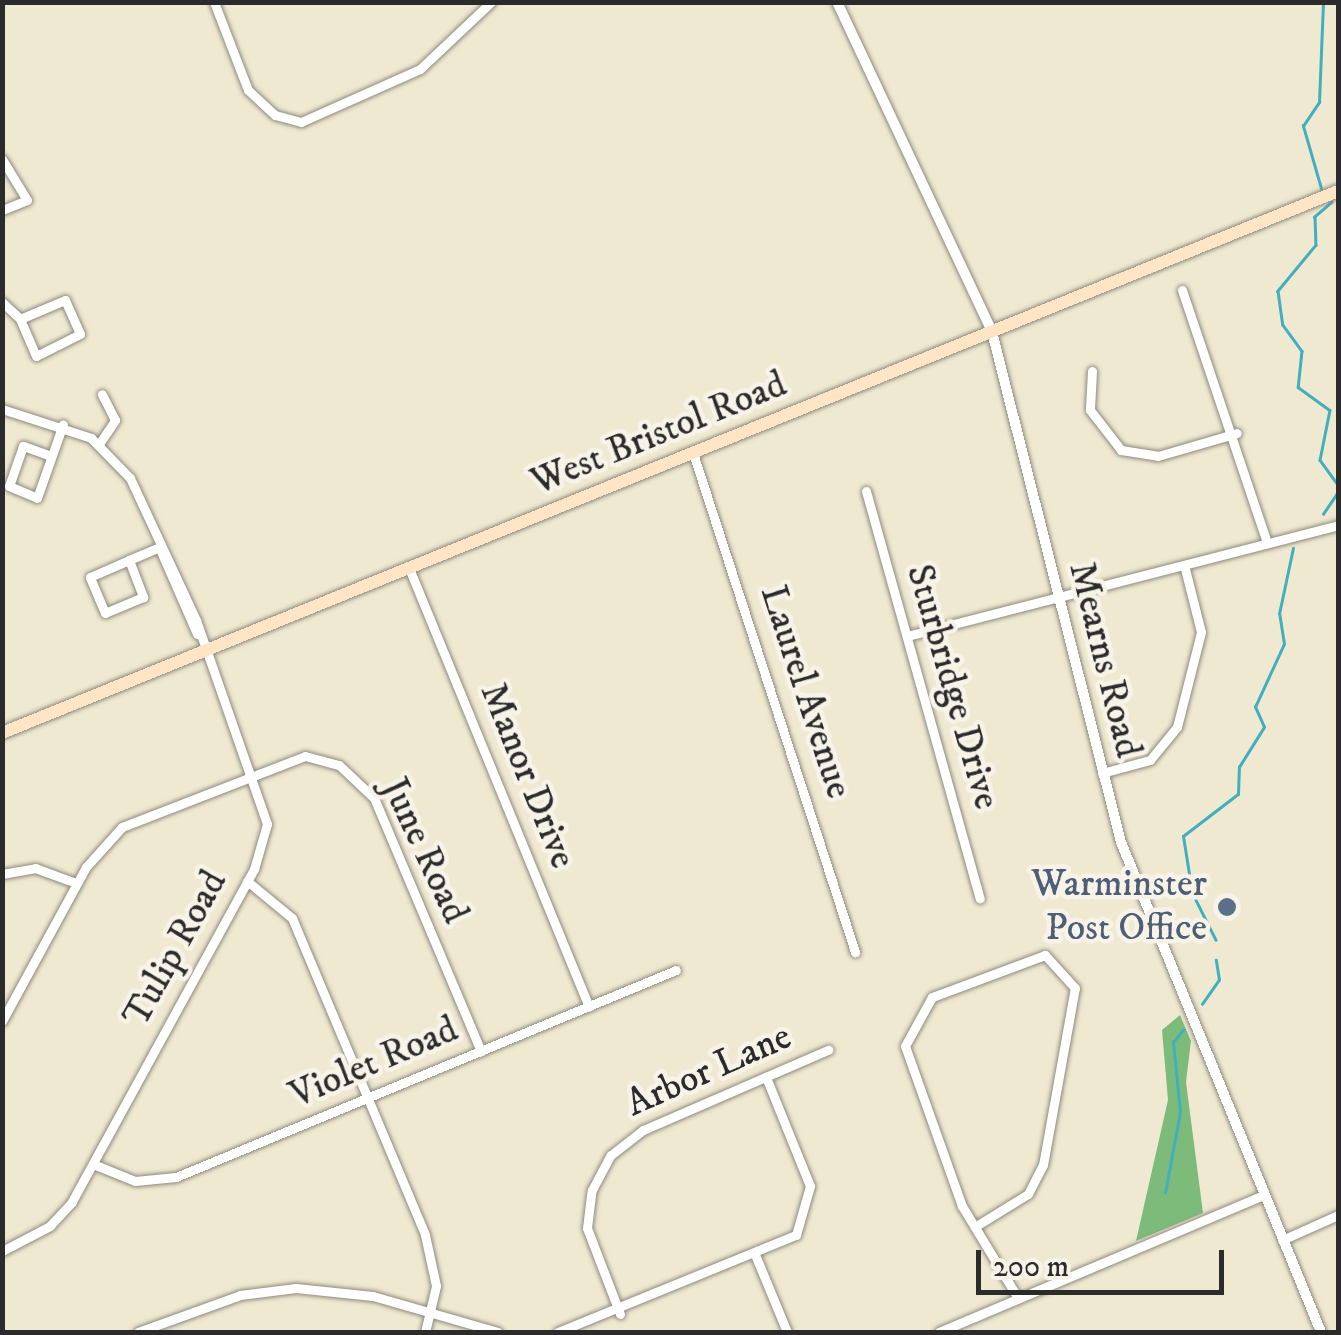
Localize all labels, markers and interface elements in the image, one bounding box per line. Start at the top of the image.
street label: West Bristol Road [525,362,793,506]
street label: Mearns Road [1058,558,1150,762]
street label: Sturbridge Drive [895,560,1009,814]
street label: Laurel Avenue [749,580,861,804]
street label: Manor Drive [469,677,585,875]
street label: June Road [371,771,477,931]
place label: Warminster Post Office [1031,862,1207,952]
street label: Tulip Road [114,863,238,1035]
marker: Warminster Post Office [1216,896,1238,918]
street label: Violet Road [283,1007,465,1119]
street label: Arbor Lane [619,1014,799,1128]
scale bar [981,1230,1228,1292]
text: 200 m [993,1249,1069,1286]

